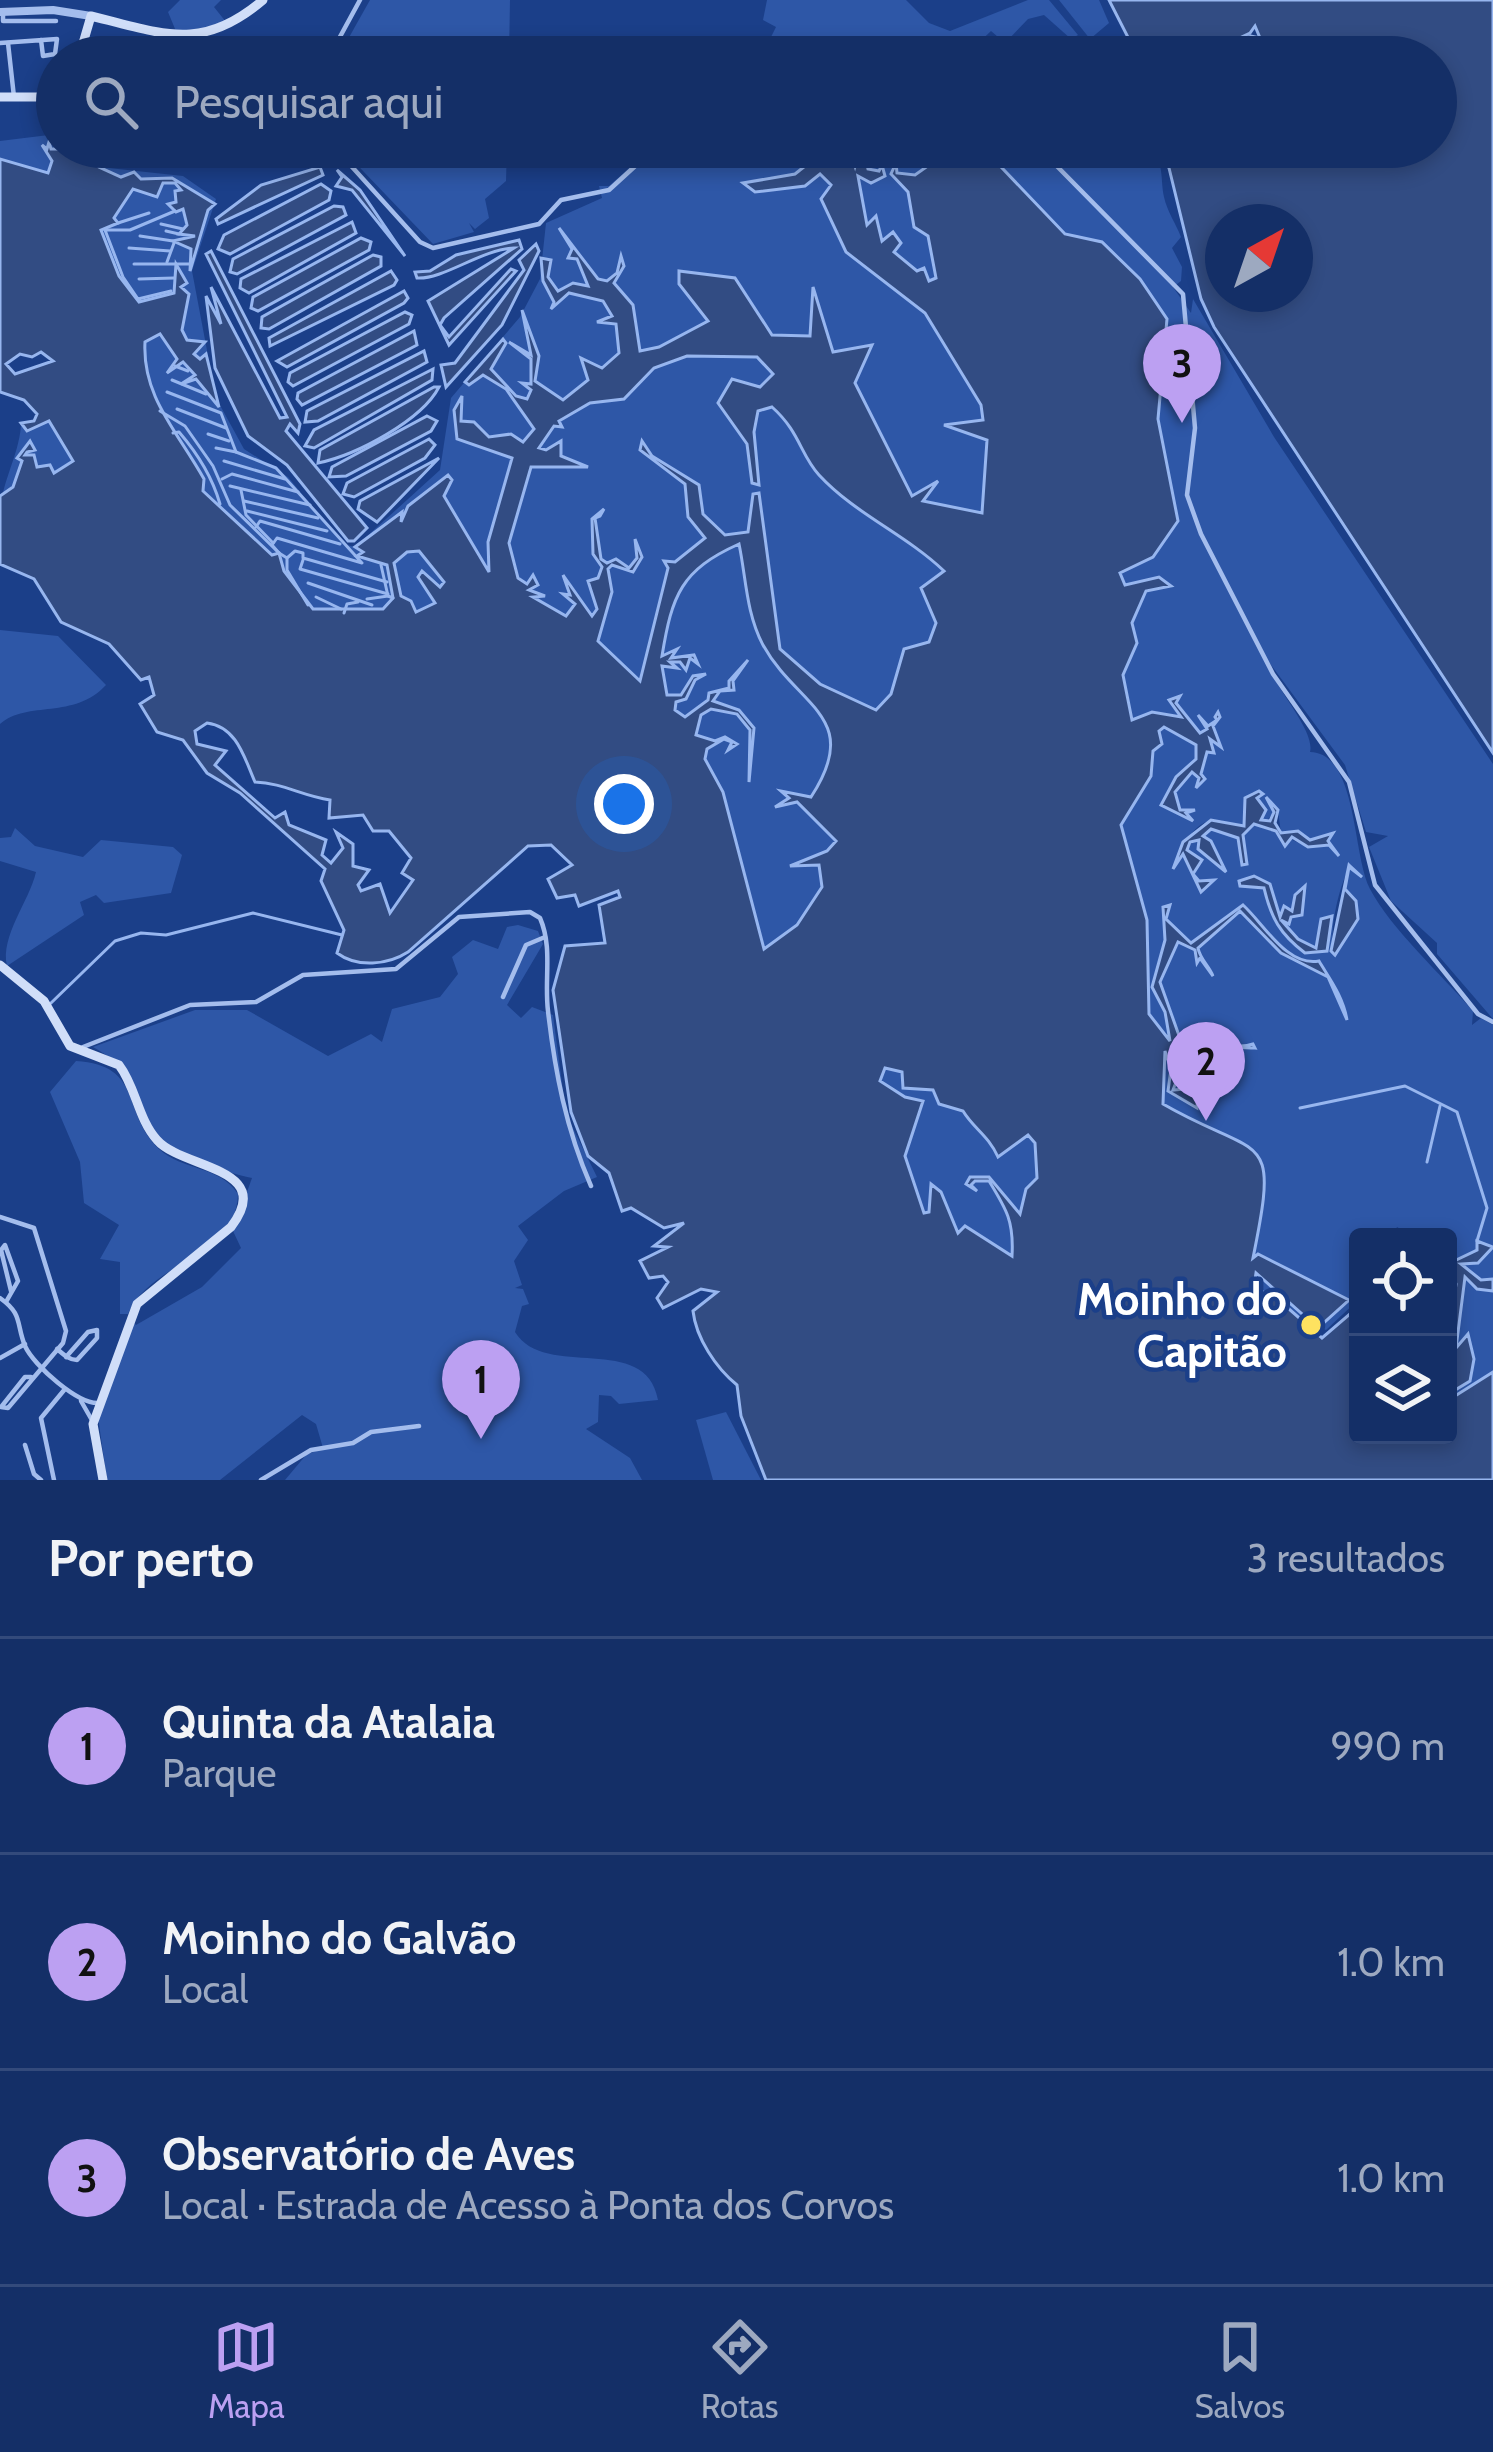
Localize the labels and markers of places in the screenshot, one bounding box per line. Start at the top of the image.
pin: 3 [1143,324,1221,423]
pin: 2 [1167,1022,1245,1121]
place label: Moinho do Capitão [1077,1272,1287,1378]
marker: Moinho do Capitão [1298,1312,1324,1338]
pin: 1 [442,1340,520,1439]

